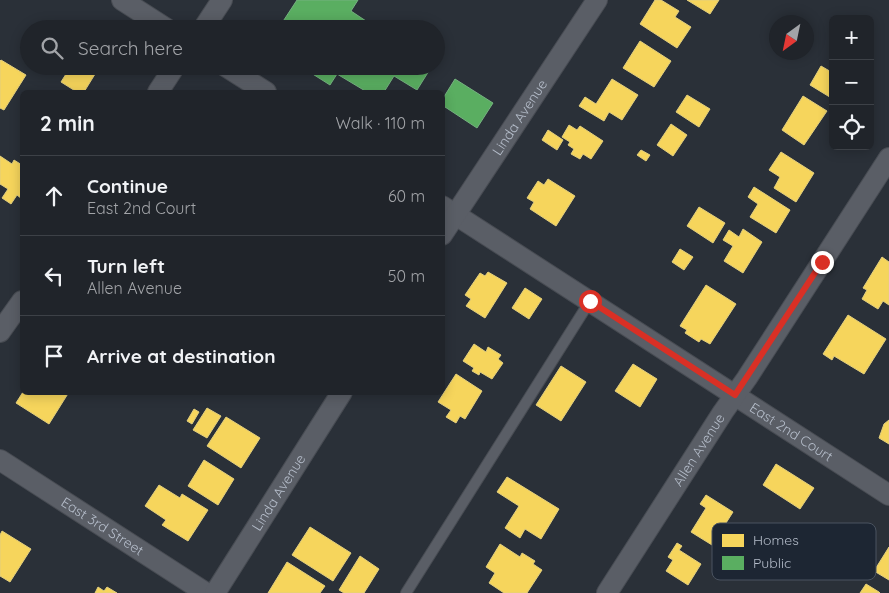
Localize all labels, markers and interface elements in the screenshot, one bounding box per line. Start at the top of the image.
north arrow [769,15,814,60]
map controls [829,15,874,150]
button: + [829,15,874,60]
search box [20,20,445,75]
icon: search [38,34,66,62]
text: Search here [78,36,183,60]
button: − [829,60,874,105]
street label: Linda Avenue [488,76,551,159]
button: locate [829,105,874,150]
text: 2 min [40,110,95,136]
text: Walk · 110 m [336,113,425,133]
text: Continue [87,174,168,198]
icon: ahead [40,182,68,210]
text: 60 m [388,186,425,206]
text: East 2nd Court [87,198,196,218]
route end [811,251,834,274]
text: Turn left [87,254,165,278]
icon: left [40,262,68,290]
text: 50 m [388,266,425,286]
text: Allen Avenue [87,278,182,298]
route start [579,290,602,313]
icon: arrive [40,342,68,370]
text: Arrive at destination [87,344,276,368]
street label: East 2nd Court [746,398,837,465]
street label: Allen Avenue [669,410,729,490]
street label: Linda Avenue [248,451,310,534]
street label: East 3rd Street [58,493,147,560]
legend [712,523,876,580]
text: Homes [753,531,799,549]
text: Public [753,554,791,572]

